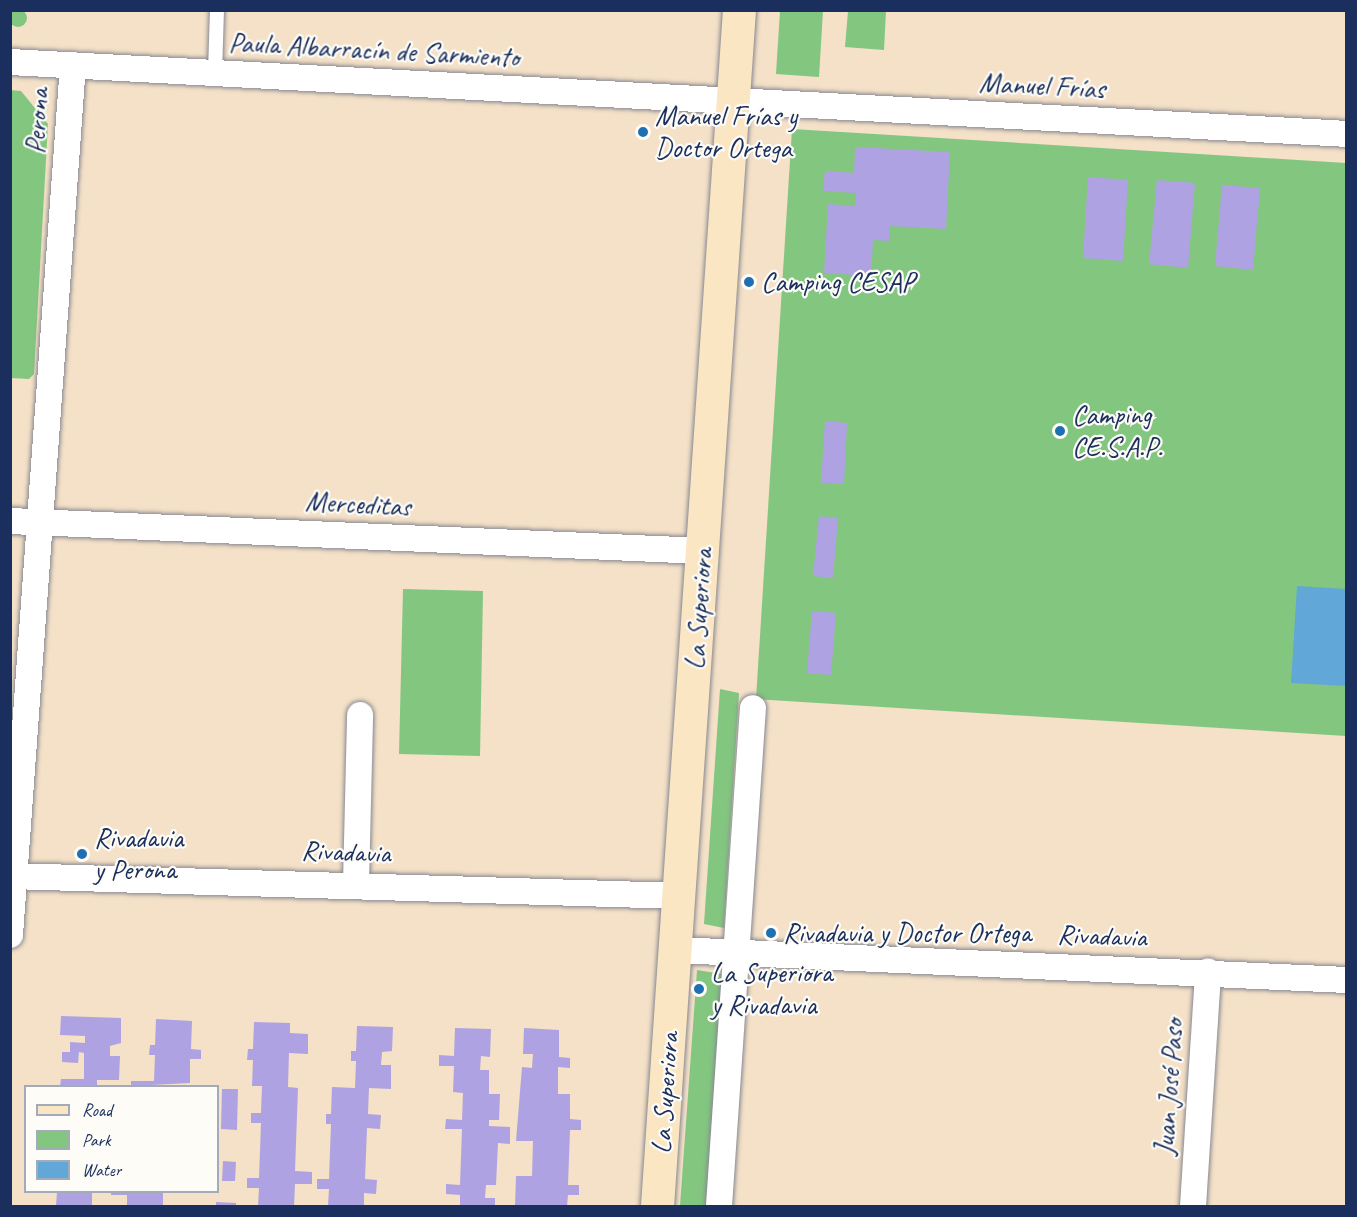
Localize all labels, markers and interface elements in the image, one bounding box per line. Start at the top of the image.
street label: Paula Albarracín de Sarmiento [227,26,521,74]
street label: Manuel Frías [978,66,1106,106]
street label: Perona [18,87,56,155]
place label: Manuel Frías y Doctor Ortega [655,99,797,165]
marker: Manuel Frías y Doctor Ortega [636,125,650,139]
place label: Camping CESAP [761,265,914,299]
marker: Camping CESAP [742,275,756,289]
place label: Camping CE.S.A.P. [1072,398,1163,464]
marker: Camping CE.S.A.P. [1053,424,1067,438]
street label: Merceditas [304,484,412,524]
street label: La Superiora [678,548,720,670]
place label: Rivadavia y Perona [94,821,183,887]
street label: Rivadavia [301,834,391,870]
marker: Rivadavia y Perona [75,847,89,861]
place label: Rivadavia y Doctor Ortega [783,916,1031,950]
street label: Rivadavia [1057,918,1147,954]
marker: Rivadavia y Doctor Ortega [764,926,778,940]
place label: La Superiora y Rivadavia [711,956,832,1022]
marker: La Superiora y Rivadavia [692,982,706,996]
street label: Juan José Paso [1147,1018,1191,1156]
street label: La Superiora [644,1032,686,1154]
legend [24,1085,219,1193]
text: Road [82,1099,112,1121]
text: Park [82,1129,111,1151]
text: Water [82,1159,121,1181]

